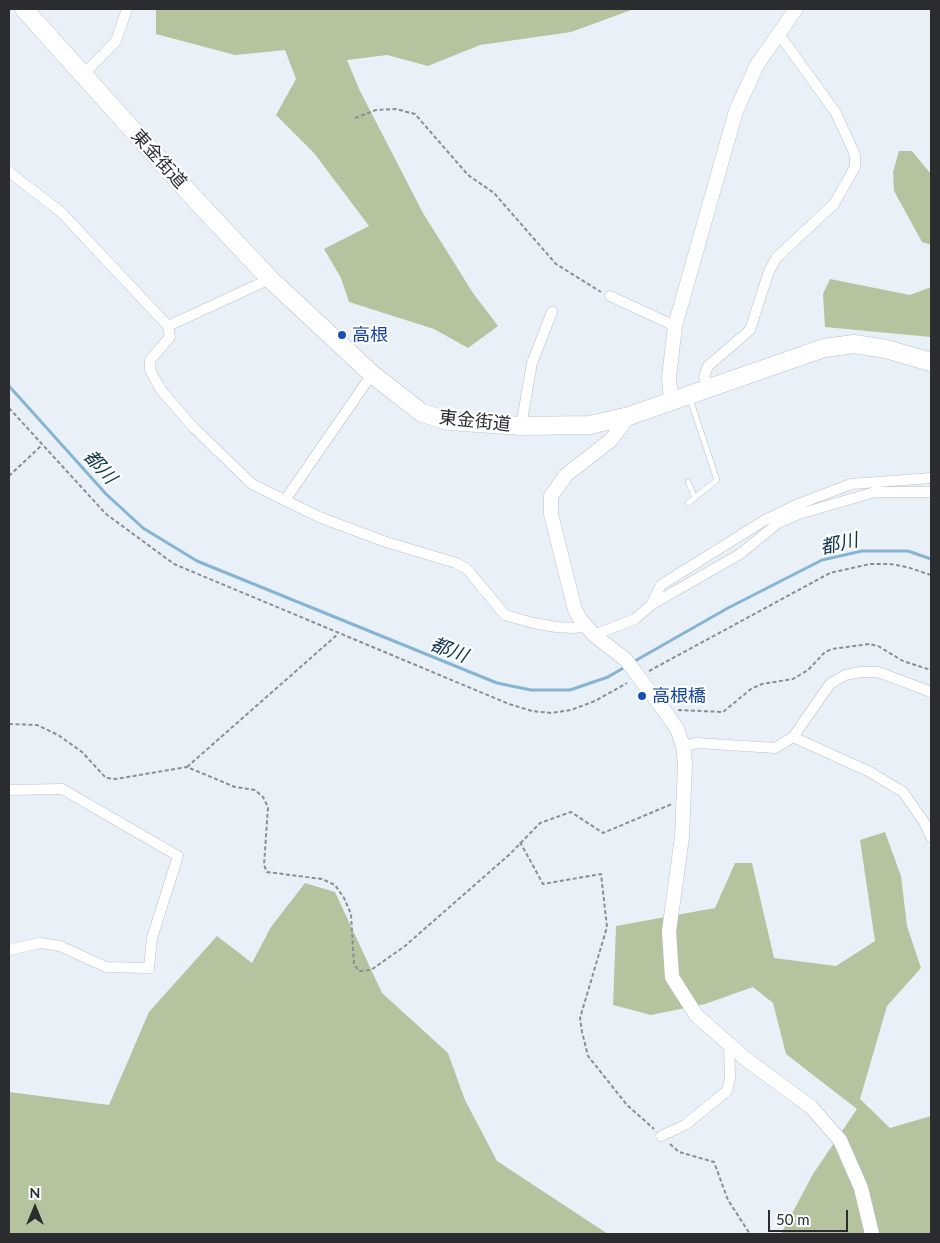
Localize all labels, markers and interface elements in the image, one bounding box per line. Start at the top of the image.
street label: 東金街道 [127,125,191,193]
place label: 高根 [352,324,388,346]
marker: 高根 [336,329,348,341]
street label: 東金街道 [438,406,512,436]
water label: 都川 [79,445,121,489]
water label: 都川 [818,529,860,559]
water label: 都川 [427,633,471,667]
place label: 高根橋 [652,685,706,707]
marker: 高根橋 [636,690,648,702]
north arrow [10,1183,60,1233]
text: N [30,1184,40,1201]
scale bar [770,1200,850,1232]
text: 50 m [776,1210,810,1228]

